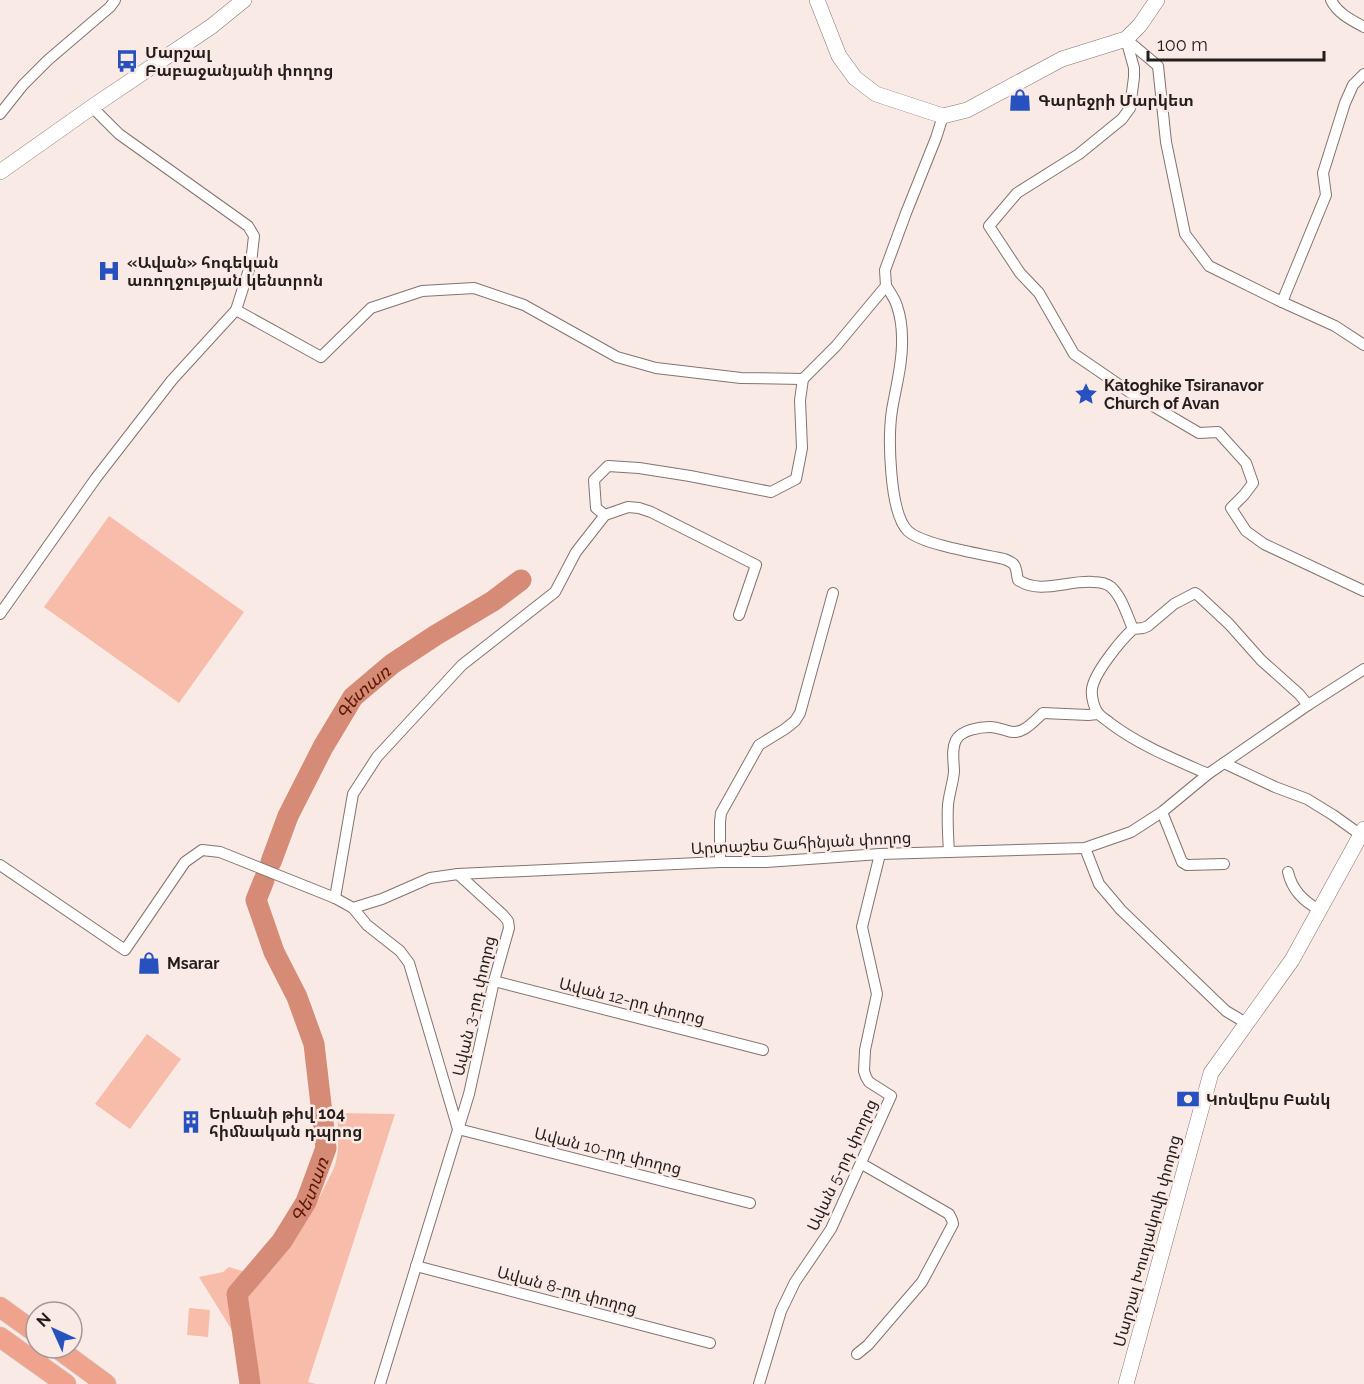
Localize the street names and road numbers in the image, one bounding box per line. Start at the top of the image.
street label: Արտաշես Շահինյան փողոց [690,828,912,858]
street label: Ավան 3-րդ փողոց [449,934,499,1078]
street label: Ավան 12-րդ փողոց [557,974,707,1028]
street label: Ավան 5-րդ փողոց [803,1096,881,1234]
street label: Ավան 10-րդ փողոց [532,1123,684,1179]
street label: Մարշալ Խուդյակովի փողոց [1110,1133,1184,1349]
street label: Ավան 8-րդ փողոց [495,1262,639,1318]

